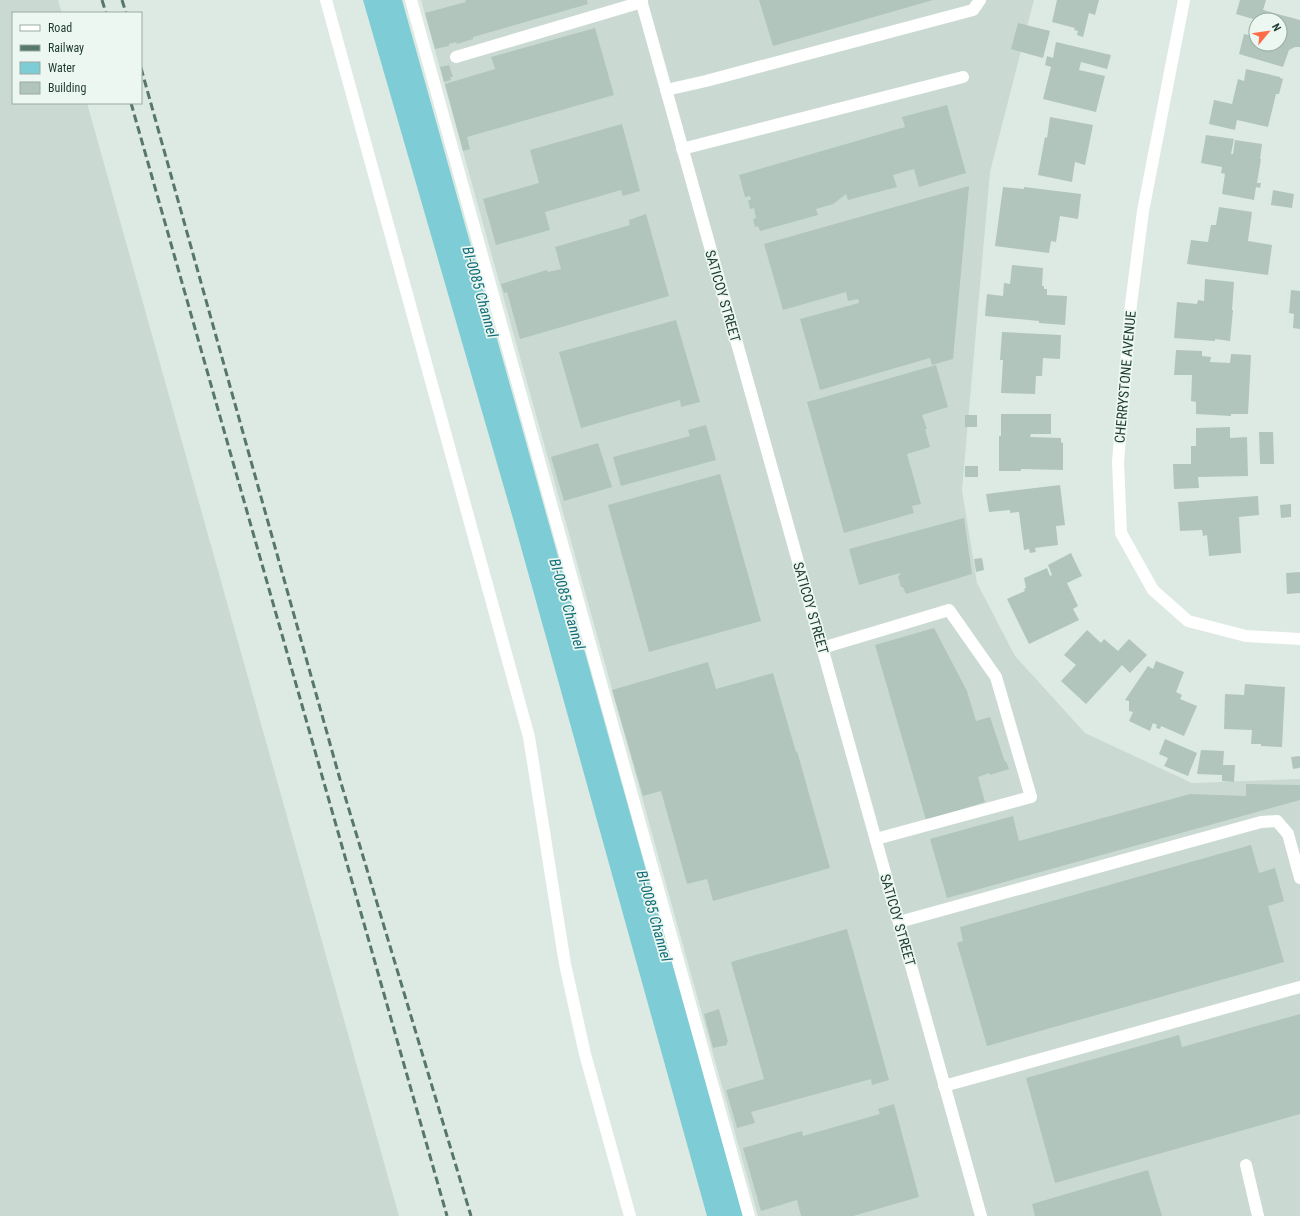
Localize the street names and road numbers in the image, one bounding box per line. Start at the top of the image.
street label: SATICOY STREET [702,248,744,344]
street label: CHERRYSTONE AVENUE [1111,310,1139,444]
street label: SATICOY STREET [790,560,832,656]
street label: SATICOY STREET [877,872,919,968]

